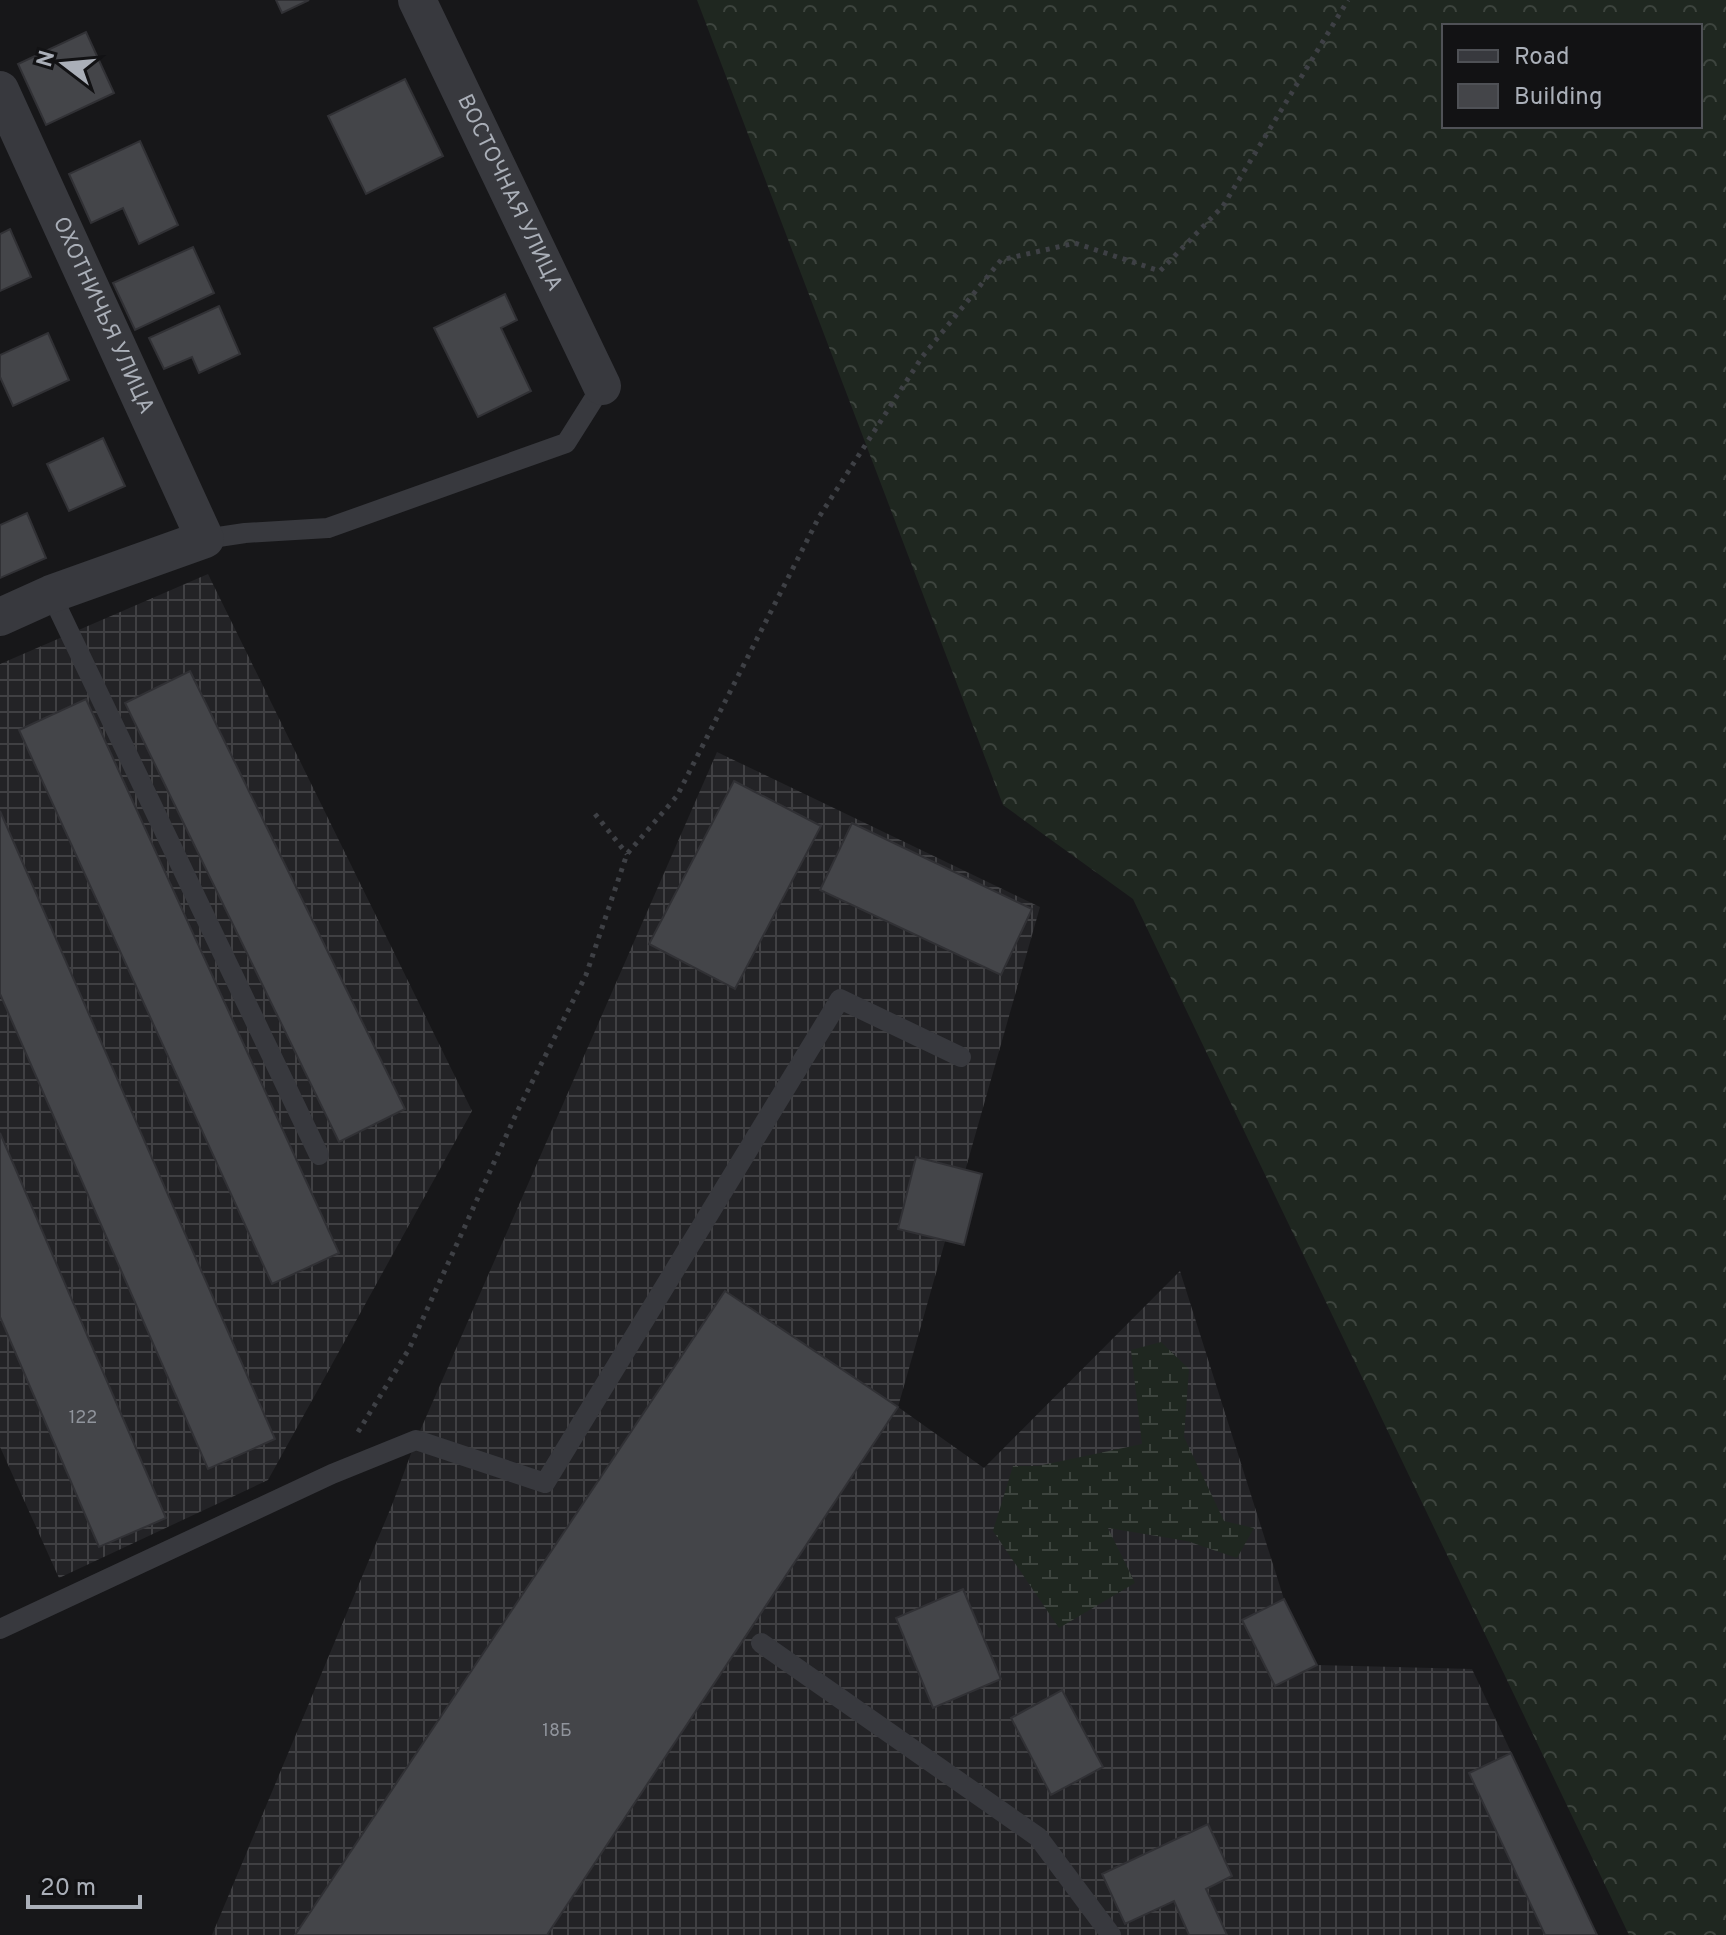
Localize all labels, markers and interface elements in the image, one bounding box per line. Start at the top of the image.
north arrow [24,24,104,104]
legend [1442,24,1702,128]
text: Road [1514,43,1570,73]
text: N [32,48,62,70]
text: Building [1514,83,1603,113]
street label: ВОСТОЧНАЯ УЛИЦА [451,90,568,296]
street label: ОХОТНИЧЬЯ УЛИЦА [46,213,160,418]
house number: 122 [69,1407,97,1430]
house number: 18Б [542,1720,572,1743]
scale bar [28,1859,140,1909]
text: 20 m [40,1874,96,1904]

